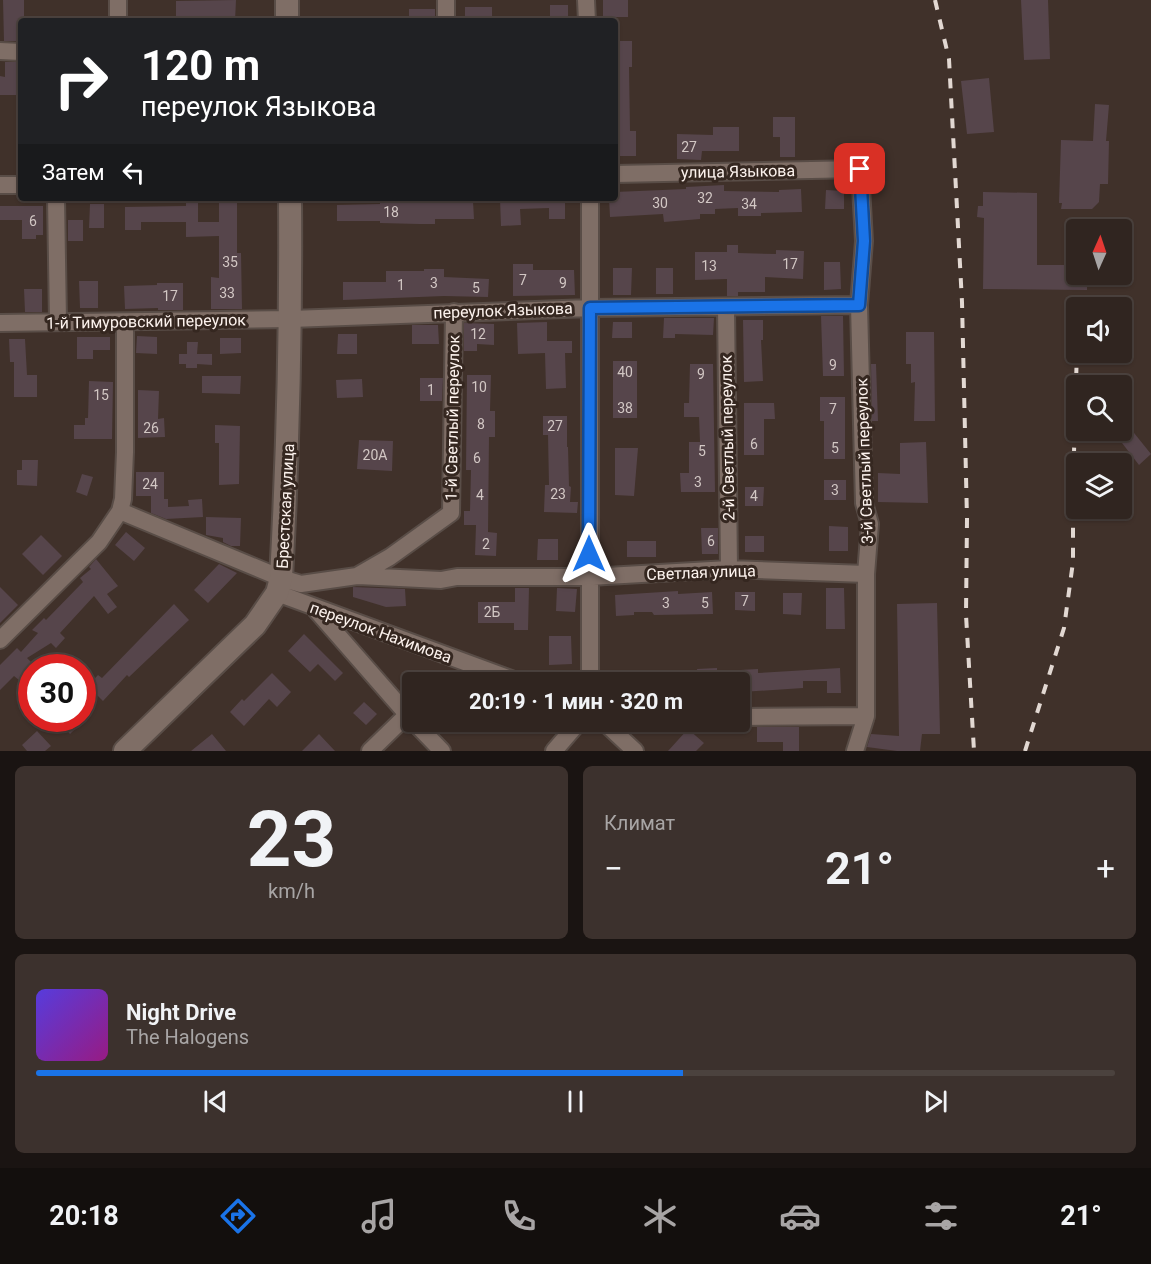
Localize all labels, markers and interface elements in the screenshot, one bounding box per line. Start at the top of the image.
text: 120 m [141,41,260,90]
icon: right [42,42,120,120]
text: переулок Языкова [141,91,376,123]
house number: 27 [681,139,697,155]
pin [834,143,885,194]
icon: arrive [843,152,876,185]
icon: left [117,156,150,189]
text: Затем [42,160,105,185]
street label: улица Языкова [681,161,795,182]
house number: 32 [697,190,713,206]
house number: 30 [652,195,668,211]
house number: 34 [741,196,757,212]
house number: 18 [383,204,399,220]
house number: 6 [29,213,37,229]
north arrow [1066,219,1132,285]
map controls [1066,219,1132,519]
house number: 35 [222,254,238,270]
house number: 17 [782,256,798,272]
house number: 13 [701,258,717,274]
house number: 7 [519,272,527,288]
house number: 3 [430,275,438,291]
house number: 9 [559,275,567,291]
house number: 1 [397,277,405,293]
house number: 5 [472,280,480,296]
house number: 33 [219,285,235,301]
house number: 17 [162,288,178,304]
button: sound [1066,297,1132,363]
street label: переулок Языкова [433,299,573,322]
street label: 1-й Тимуровский переулок [46,310,246,333]
house number: 12 [470,326,486,342]
street label: 1-й Светлый переулок [442,335,463,501]
street label: 2-й Светлый переулок [717,355,738,521]
house number: 9 [829,357,837,373]
house number: 40 [617,364,633,380]
house number: 9 [697,366,705,382]
button: search [1066,375,1132,441]
street label: 3-й Светлый переулок [852,377,877,544]
house number: 10 [471,379,487,395]
house number: 1 [427,382,435,398]
house number: 15 [93,387,109,403]
house number: 38 [617,400,633,416]
house number: 7 [829,401,837,417]
house number: 8 [477,416,485,432]
house number: 27 [547,418,563,434]
house number: 26 [143,420,159,436]
house number: 6 [750,436,758,452]
house number: 5 [831,440,839,456]
street label: Брестская улица [273,443,298,569]
house number: 5 [698,443,706,459]
house number: 20А [363,447,387,463]
house number: 6 [473,450,481,466]
button: layers [1066,453,1132,519]
house number: 3 [694,474,702,490]
house number: 24 [142,476,158,492]
house number: 3 [831,482,839,498]
house number: 23 [550,486,566,502]
house number: 4 [476,487,484,503]
house number: 4 [750,488,758,504]
position arrow [557,522,621,586]
house number: 6 [707,533,715,549]
house number: 2 [482,536,490,552]
street label: Светлая улица [646,561,756,584]
house number: 7 [741,593,749,609]
house number: 3 [662,595,670,611]
house number: 5 [701,595,709,611]
street label: переулок Нахимова [307,598,454,667]
house number: 2Б [484,604,501,620]
speed limit sign: 30 [18,654,96,732]
text: 20:19 · 1 мин · 320 m [469,689,683,714]
text: 23 [247,794,336,885]
text: Климат [604,811,675,835]
text: 21° [825,842,894,895]
text: − [604,849,623,888]
text: + [1096,849,1115,888]
text: km/h [268,879,315,903]
text: Night Drive [126,1000,236,1025]
text: The Halogens [126,1025,249,1049]
icon: previous [199,1085,232,1118]
icon: pause [559,1085,592,1118]
icon: next [919,1085,952,1118]
icon: directions [217,1195,259,1237]
icon: music [358,1195,400,1237]
icon: phone [498,1195,540,1237]
icon: climate [639,1195,681,1237]
icon: car [779,1195,821,1237]
icon: filters [920,1195,962,1237]
text: 20:18 [49,1200,119,1232]
text: 21° [1060,1200,1102,1232]

